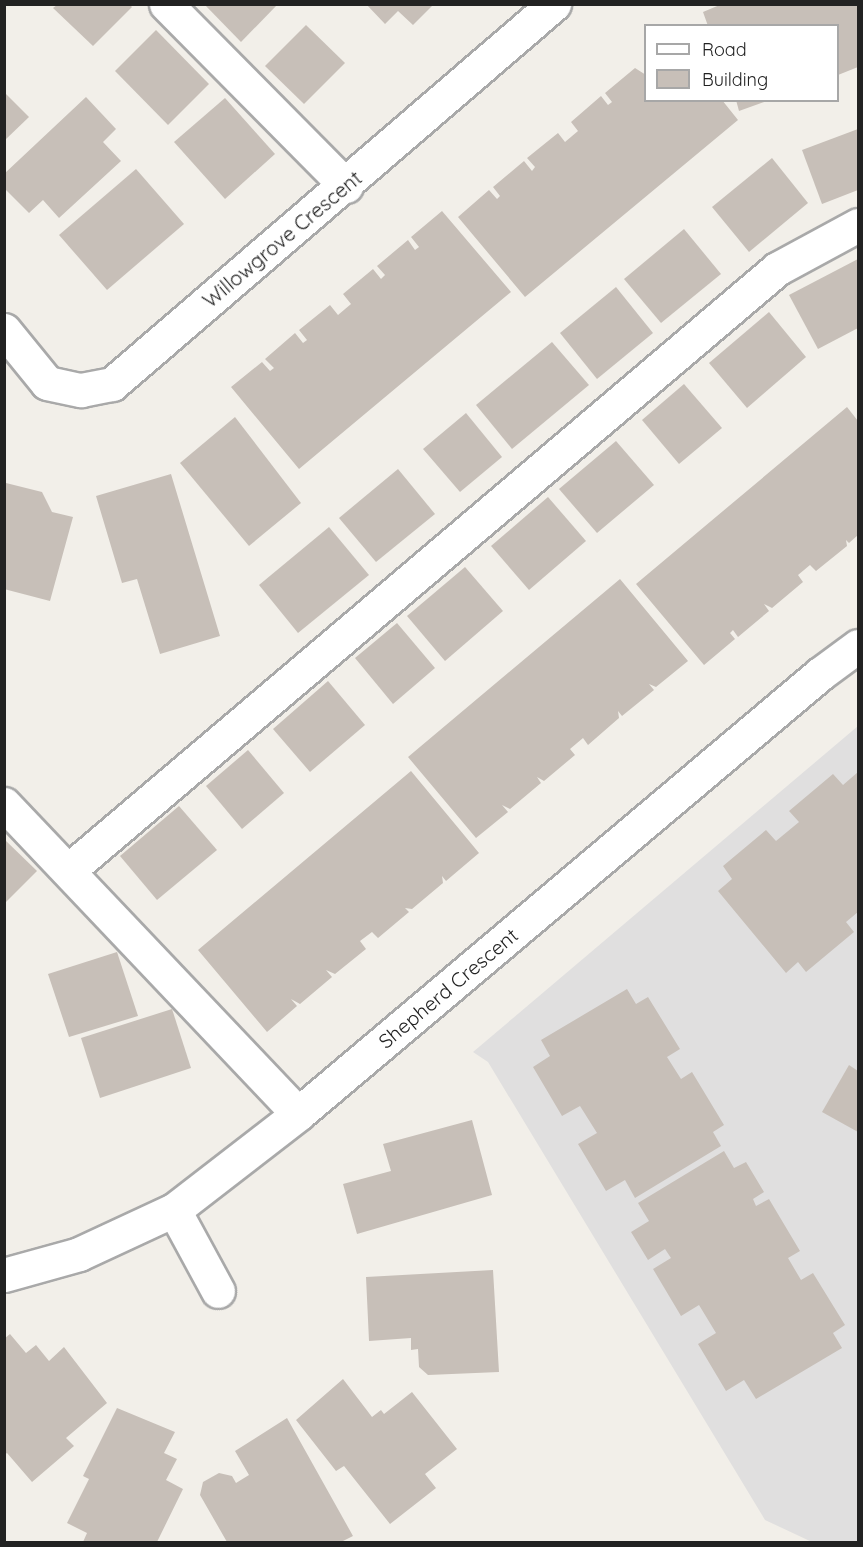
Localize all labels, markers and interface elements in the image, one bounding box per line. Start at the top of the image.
legend [644,24,839,102]
text: Road [702,38,747,61]
text: Building [702,68,768,91]
street label: Willowgrove Crescent [198,166,366,312]
street label: Shepherd Crescent [373,923,523,1053]

